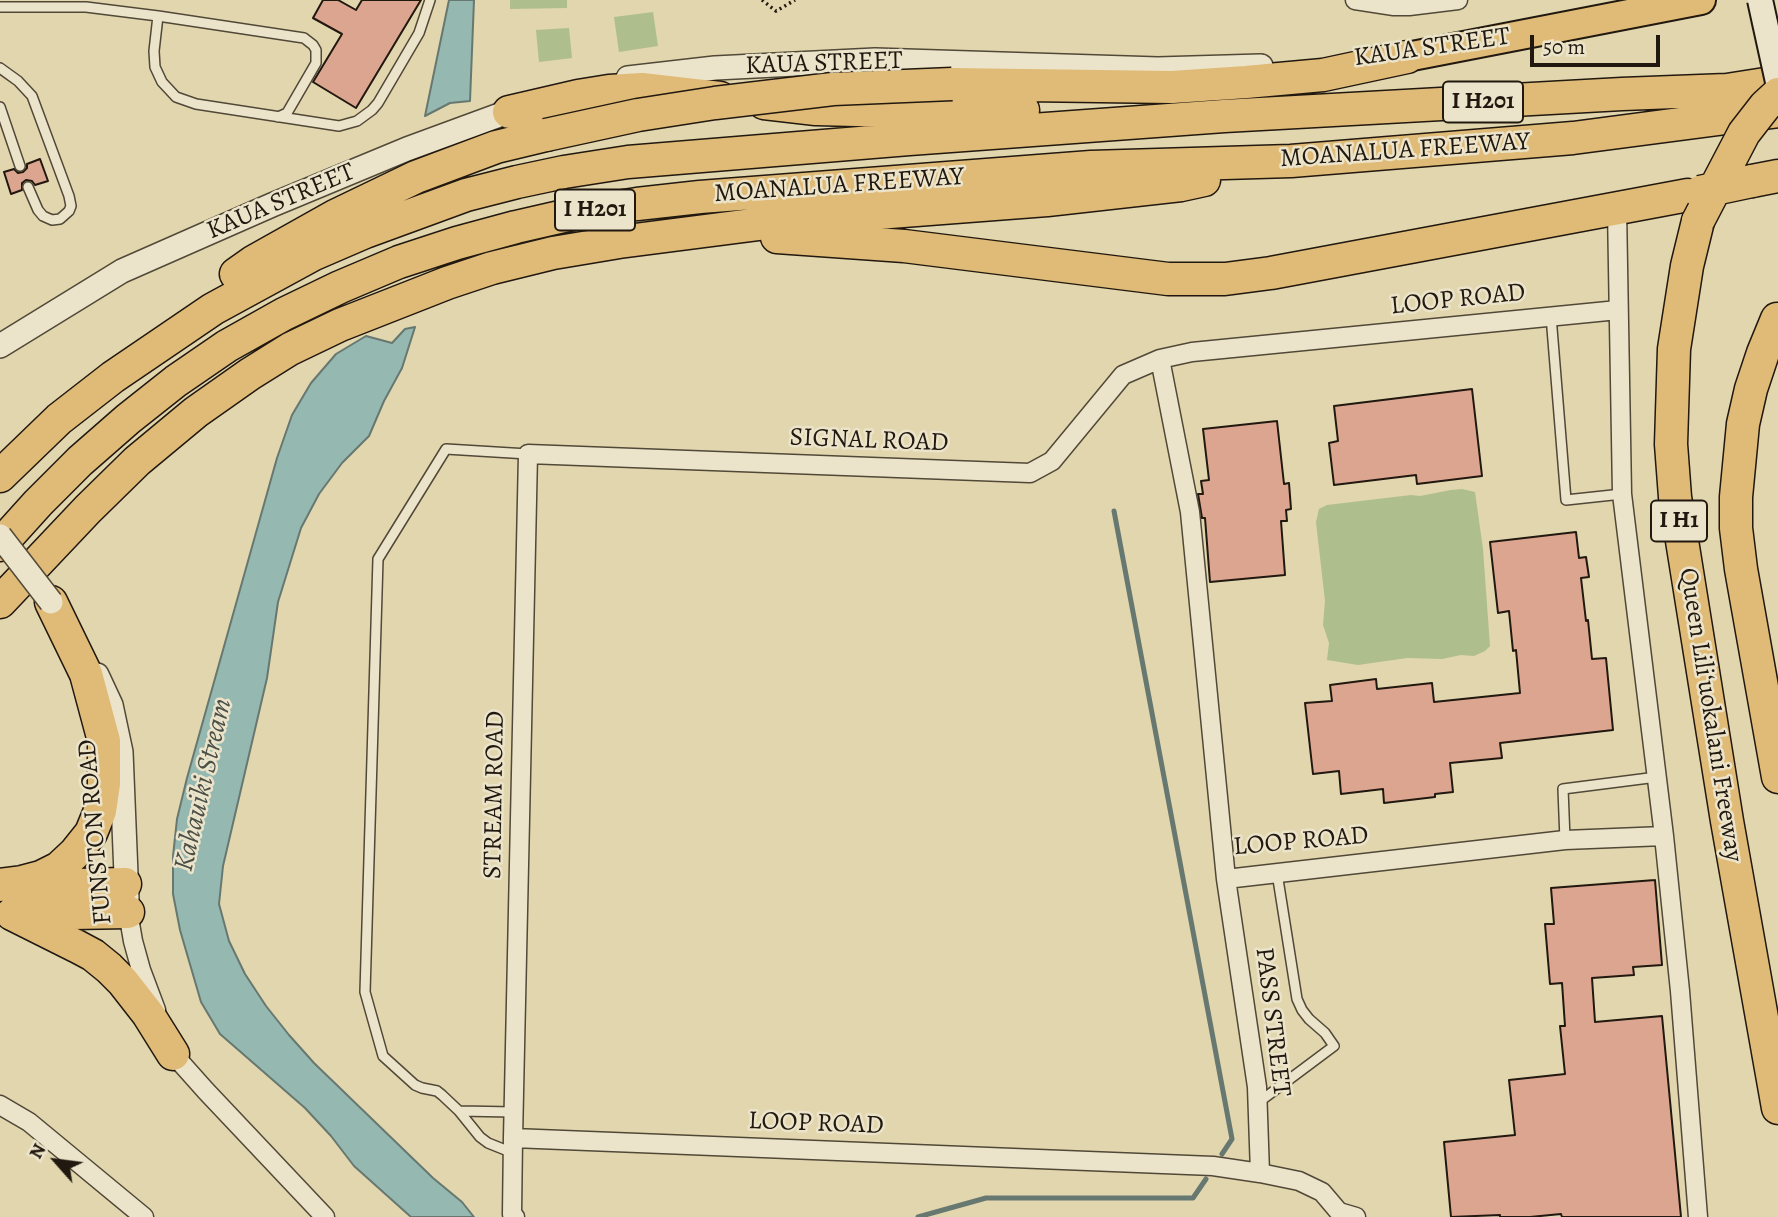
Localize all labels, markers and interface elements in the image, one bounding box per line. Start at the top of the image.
scale bar [1533,21,1662,65]
street label: KAUA STREET [1352,22,1512,74]
text: 50 m [1543,33,1585,61]
street label: KAUA STREET [745,46,903,82]
road number: I H201 [1443,82,1523,122]
street label: MOANALUA FREEWAY [1279,127,1531,175]
street label: KAUA STREET [202,157,360,247]
street label: MOANALUA FREEWAY [713,162,965,210]
road number: I H201 [555,190,635,230]
street label: LOOP ROAD [1389,277,1527,323]
street label: SIGNAL ROAD [789,423,949,459]
road number: I H1 [1651,500,1707,542]
street label: Queen Liliʻuokalani Freeway [1671,566,1749,864]
water label: Kahauiki Stream [168,695,240,875]
street label: STREAM ROAD [478,711,512,879]
street label: FUNSTON ROAD [72,738,120,926]
street label: LOOP ROAD [1232,821,1370,863]
street label: PASS STREET [1247,945,1297,1099]
street label: LOOP ROAD [748,1106,884,1142]
north arrow [21,1126,91,1196]
text: N [23,1139,52,1163]

